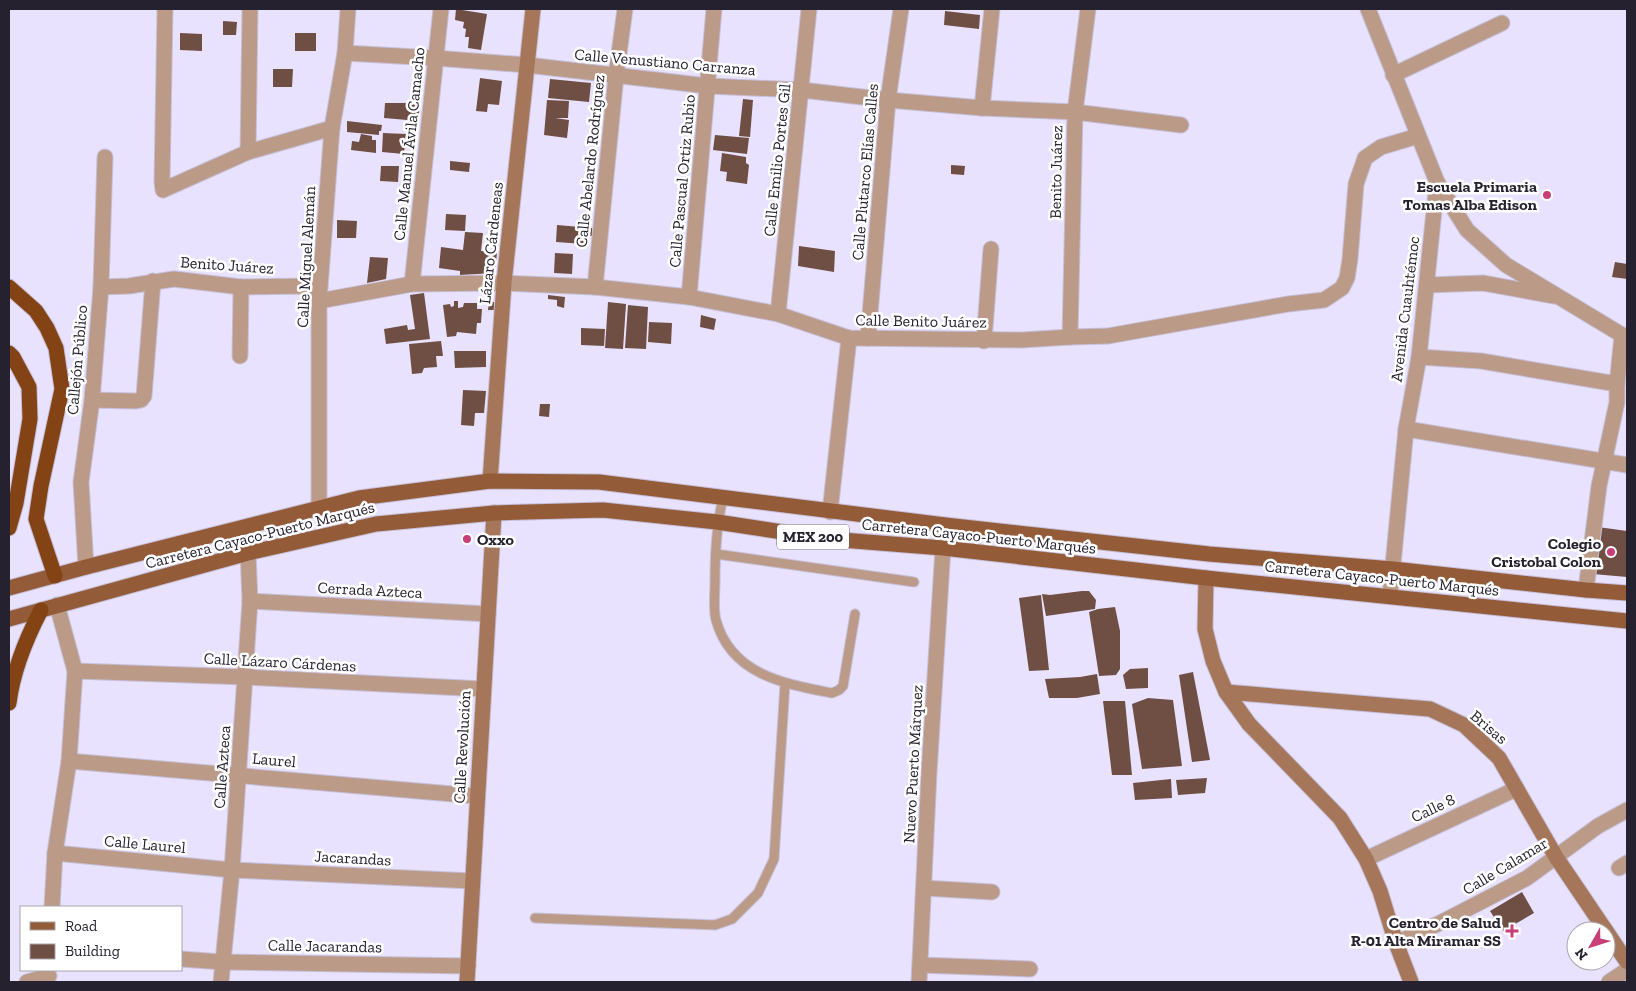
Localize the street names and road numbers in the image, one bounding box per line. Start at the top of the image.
street label: Calle Venustiano Carranza [574,45,757,79]
street label: Calle Manuel Ávila Camacho [389,46,429,242]
street label: Calle Abelardo Rodríguez [571,74,609,248]
street label: Calle Emilio Portes Gil [760,83,794,237]
street label: Calle Plutarco Elías Calles [848,83,882,261]
street label: Calle Pascual Ortiz Rubio [665,94,699,268]
street label: Benito Juárez [1046,125,1066,219]
street label: Lázaro Cárdeneas [475,181,507,305]
street label: Calle Miguel Alemán [293,185,319,328]
street label: Avenida Cuauhtémoc [1387,235,1423,383]
street label: Benito Juárez [180,252,274,278]
street label: Callejón Público [63,304,91,416]
street label: Calle Benito Juárez [855,310,987,332]
street label: Carretera Cayaco-Puerto Marqués [143,497,377,573]
street label: Carretera Cayaco-Puerto Marqués [861,514,1097,558]
road number: MEX 200 [777,524,849,550]
street label: Carretera Cayaco-Puerto Marqués [1264,556,1500,600]
street label: Cerrada Azteca [317,578,423,602]
street label: Calle Lázaro Cárdenas [203,649,357,675]
street label: Nuevo Puerto Márquez [899,684,927,844]
street label: Calle Revolución [450,689,474,804]
street label: Brisas [1467,706,1511,748]
street label: Calle Azteca [210,724,234,809]
street label: Laurel [251,749,297,771]
street label: Calle 8 [1408,790,1458,826]
street label: Calle Laurel [103,831,187,857]
street label: Calle Calamar [1459,833,1551,899]
street label: Jacarandas [314,847,392,869]
street label: Calle Jacarandas [268,936,382,956]

